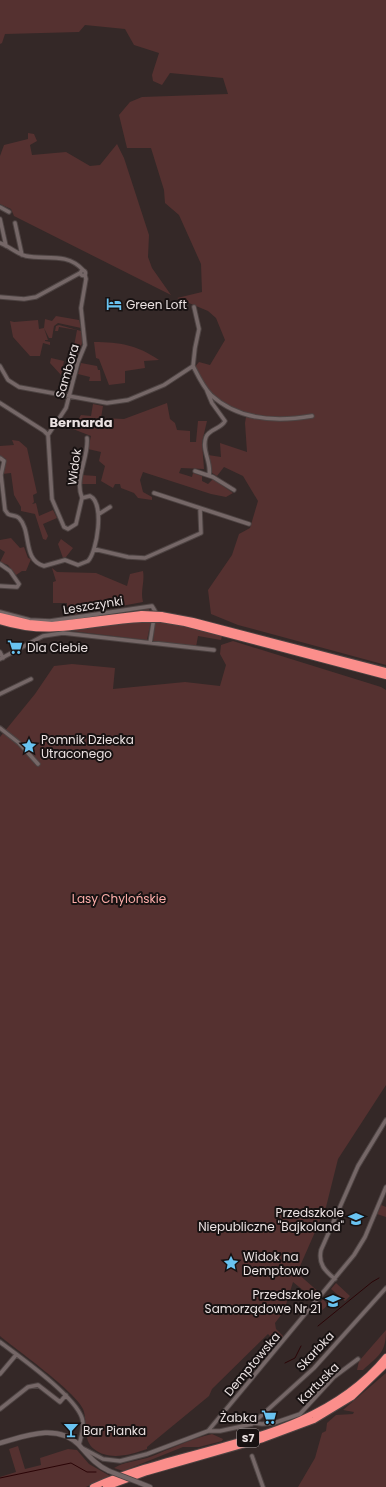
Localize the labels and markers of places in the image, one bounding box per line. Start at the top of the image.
hotel icon: Green Loft [105,295,123,313]
place label: Green Loft [126,296,187,313]
supermarket icon: Dla Ciebie [6,638,24,656]
place label: Dla Ciebie [27,639,88,656]
place label: Pomnik Dziecka Utraconego [41,731,134,762]
place icon: Pomnik Dziecka Utraconego [20,737,38,755]
place label: Przedszkole Niepubliczne "Bajkoland" [198,1204,344,1235]
school or university icon: Przedszkole Niepubliczne "Bajkoland" [347,1210,365,1228]
place label: Widok na Demptowo [243,1248,309,1279]
place icon: Widok na Demptowo [222,1254,240,1272]
place label: Przedszkole Samorządowe Nr 21 [205,1286,321,1317]
school or university icon: Przedszkole Samorządowe Nr 21 [324,1292,342,1310]
supermarket icon: Żabka [260,1408,278,1426]
place label: Żabka [220,1409,257,1426]
bar icon: Bar Pianka [62,1421,80,1439]
place label: Bar Pianka [83,1422,146,1439]

